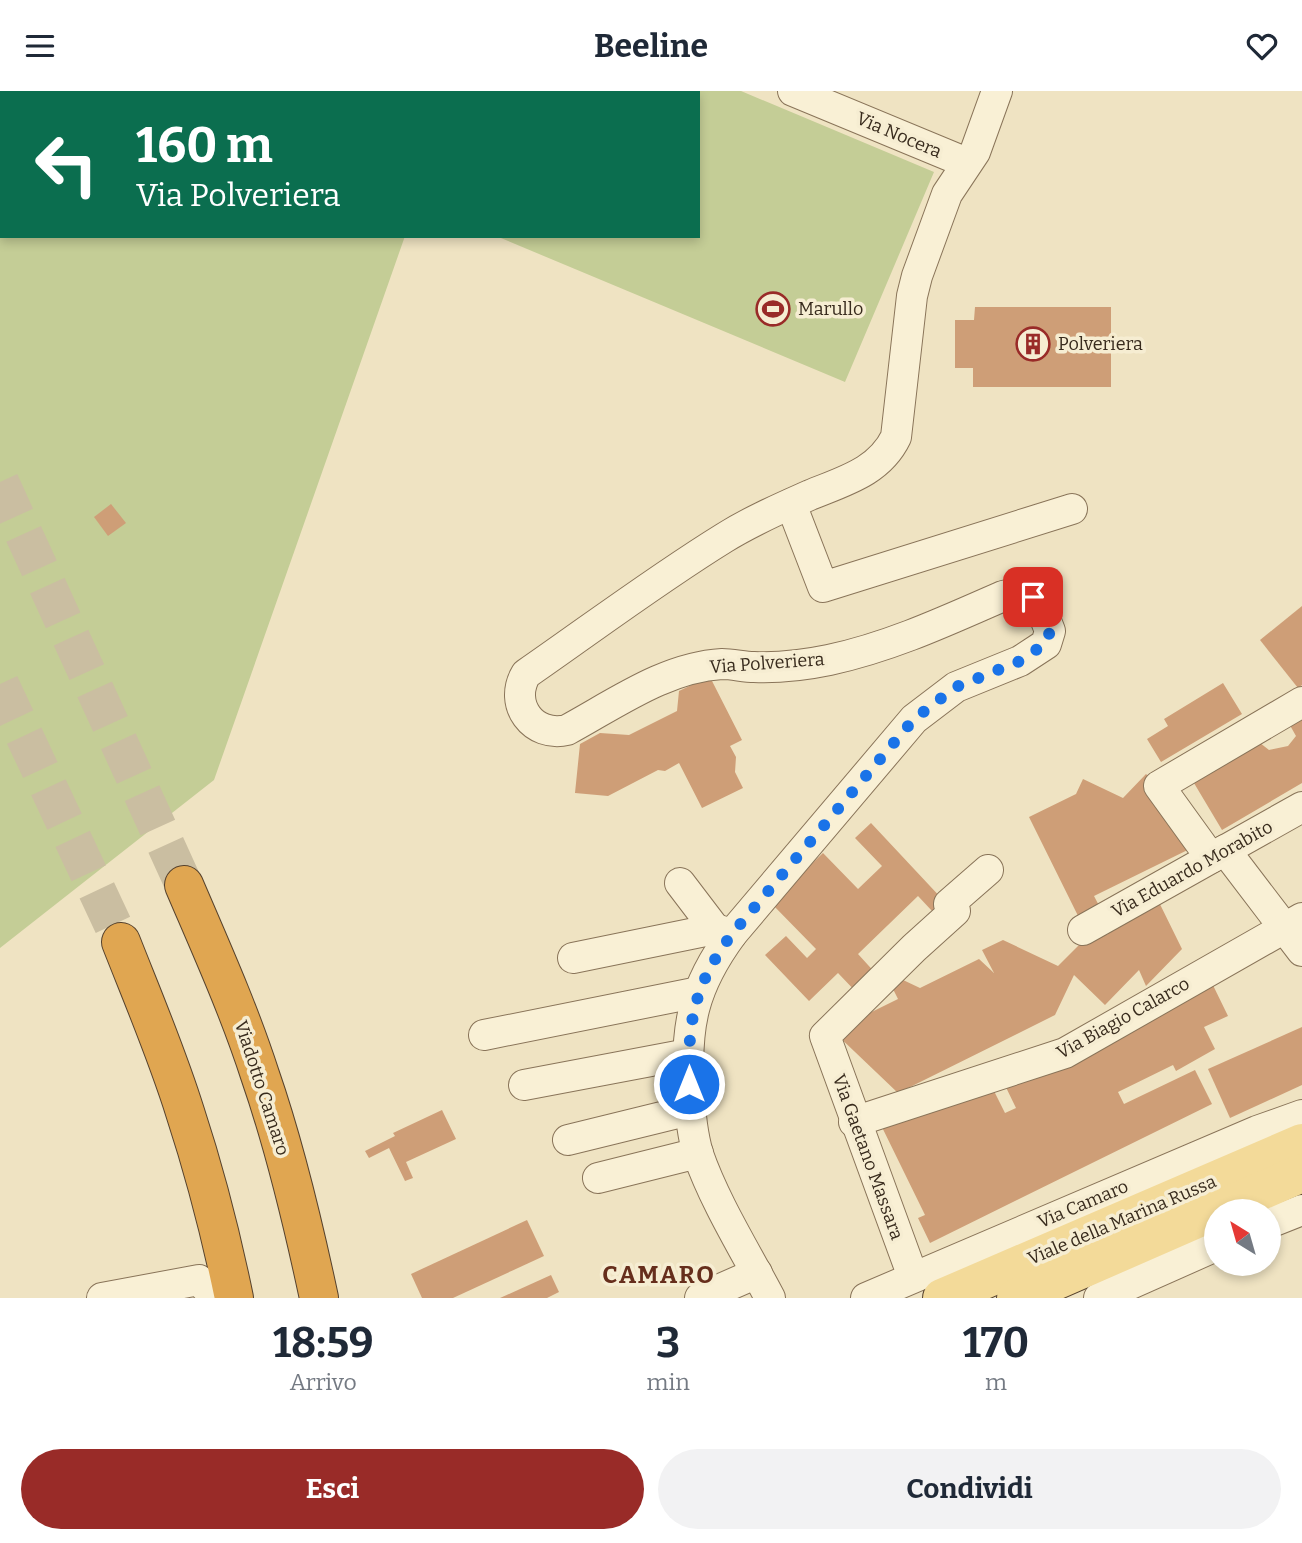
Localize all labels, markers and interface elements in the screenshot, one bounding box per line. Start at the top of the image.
icon: menu [21,27,59,65]
text: Beeline [594,27,708,65]
icon: heart [1243,27,1281,65]
street label: Via Nocera [853,107,945,163]
text: 160 m [136,116,273,175]
icon: left [21,119,112,210]
text: Via Polveriera [136,176,340,214]
sports icon: Marullo [754,290,792,328]
place label: Marullo [798,298,863,320]
building icon: Polveriera [1014,325,1052,363]
place label: Polveriera [1058,333,1143,355]
pin [1003,567,1063,627]
icon: arrive [1014,578,1052,616]
street label: Via Polveriera [709,648,825,678]
street label: Via Eduardo Morabito [1108,816,1276,922]
street label: Via Biagio Calarco [1053,972,1193,1064]
street label: Viadotto Camaro [230,1018,294,1158]
position arrow [652,1047,726,1121]
street label: Via Gaetano Massara [828,1071,908,1243]
street label: Viale della Marina Russa [1024,1170,1220,1270]
street label: Via Camaro [1034,1175,1132,1233]
north arrow [1204,1199,1281,1276]
map controls [1204,1199,1281,1276]
district label: CAMARO [602,1261,716,1289]
text: 18:59 [273,1318,374,1368]
text: 3 [656,1318,680,1368]
text: 170 [963,1318,1029,1368]
text: Arrivo [290,1368,357,1396]
text: min [646,1368,690,1396]
text: m [985,1368,1007,1396]
button: Esci [21,1449,644,1529]
button: Condividi [658,1449,1281,1529]

